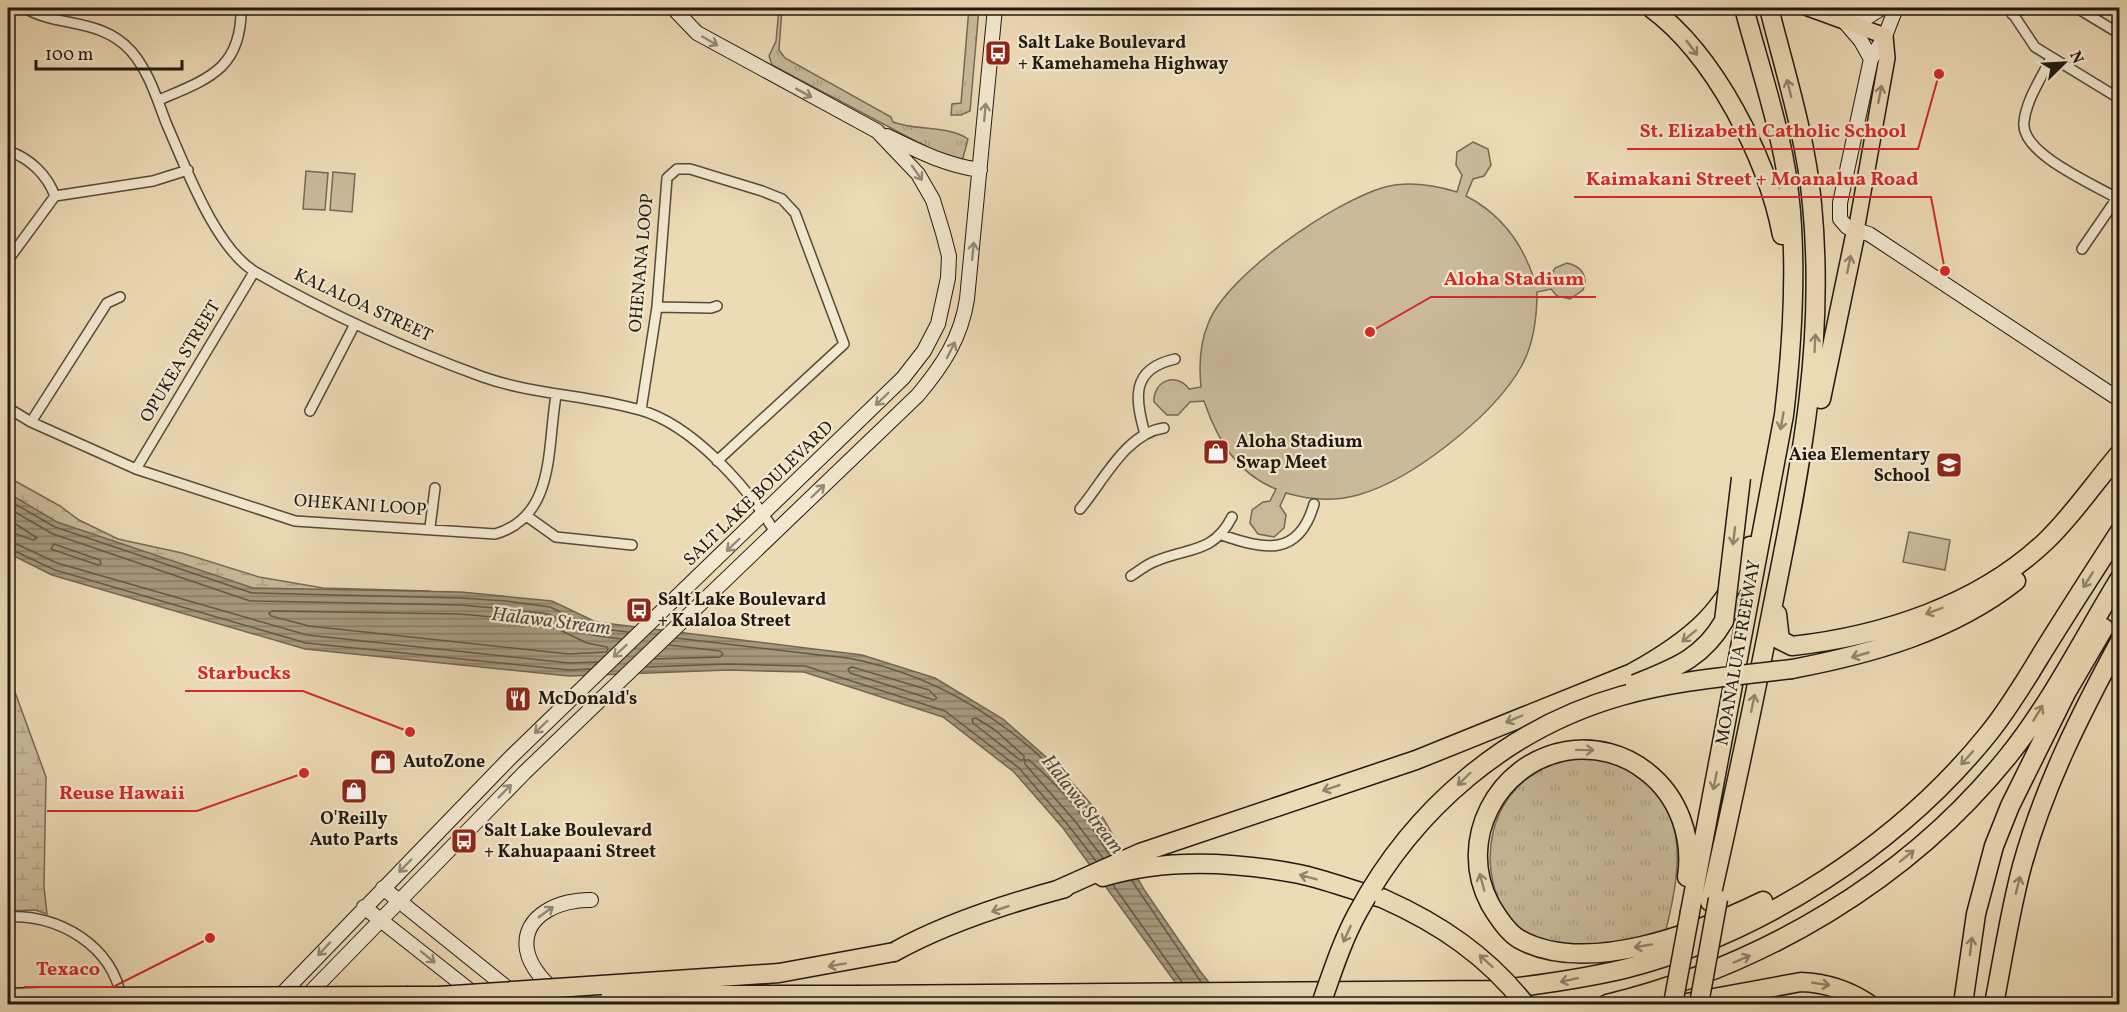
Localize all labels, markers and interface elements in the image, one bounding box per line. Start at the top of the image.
place label: Salt Lake Boulevard + Kamehameha Highway [1018,31,1228,77]
scale bar [36,33,182,71]
north arrow [2034,33,2094,93]
one-way arrow [701,35,718,47]
bus stop icon: Salt Lake Boulevard + Kamehameha Highway [983,38,1013,68]
one-way arrow [1685,40,1698,56]
text: 100 m [45,43,94,68]
text: N [2063,48,2088,68]
one-way arrow [1783,79,1794,98]
one-way arrow [1875,85,1886,104]
one-way arrow [795,88,813,99]
one-way arrow [980,102,991,122]
callout: St. Elizabeth Catholic School [1627,111,1918,149]
text: St. Elizabeth Catholic School [1639,118,1907,146]
callout: Kaimakani Street + Moanalua Road [1574,159,1931,197]
one-way arrow [911,165,923,181]
text: Kaimakani Street + Moanalua Road [1586,166,1918,194]
street label: OHENANA LOOP [623,193,661,333]
one-way arrow [967,242,978,262]
one-way arrow [1844,255,1855,275]
callout: Aloha Stadium [1431,259,1596,297]
street label: KALALOA STREET [290,263,437,349]
text: Aloha Stadium [1444,266,1584,294]
street label: OPUKEA STREET [135,296,228,428]
one-way arrow [1810,334,1821,354]
one-way arrow [945,341,957,359]
one-way arrow [875,392,890,407]
one-way arrow [1777,411,1788,430]
street label: SALT LAKE BOULEVARD [678,416,840,572]
place label: Aloha Stadium Swap Meet [1236,430,1363,476]
shop icon: Aloha Stadium Swap Meet [1201,437,1231,467]
place label: Aiea Elementary School [1789,443,1930,489]
school or university icon: Aiea Elementary School [1934,450,1964,480]
one-way arrow [810,484,825,498]
street label: OHEKANI LOOP [293,489,427,523]
one-way arrow [1728,526,1739,545]
one-way arrow [726,537,741,552]
street label: MOANALUA FREEWAY [1710,558,1768,748]
one-way arrow [2082,571,2094,588]
place label: Salt Lake Boulevard + Kalaloa Street [658,588,826,634]
bus stop icon: Salt Lake Boulevard + Kalaloa Street [624,595,654,625]
water label: Hālawa Stream [490,601,612,643]
one-way arrow [1926,606,1944,617]
one-way arrow [1681,629,1697,642]
one-way arrow [613,644,628,658]
one-way arrow [1851,650,1870,661]
callout: Starbucks [185,653,303,691]
text: Starbucks [197,660,291,688]
restaurant icon: McDonald's [503,684,533,714]
place label: McDonald's [538,687,637,712]
one-way arrow [1748,694,1759,713]
one-way arrow [2032,705,2044,722]
one-way arrow [1505,714,1523,725]
one-way arrow [534,720,549,734]
one-way arrow [1574,744,1594,756]
shop icon: AutoZone [368,747,398,777]
water label: Hālawa Stream [1034,749,1130,861]
place label: AutoZone [403,750,485,775]
one-way arrow [1960,751,1974,766]
one-way arrow [1709,771,1720,791]
one-way arrow [1456,772,1471,786]
callout: Reuse Hawaii [47,773,197,811]
shop icon: O'Reilly Auto Parts [339,776,369,806]
text: Reuse Hawaii [59,780,185,808]
one-way arrow [498,784,513,799]
one-way arrow [1323,784,1341,795]
place label: O'Reilly Auto Parts [310,807,398,853]
place label: Salt Lake Boulevard + Kahuapaani Street [484,819,656,865]
bus stop icon: Salt Lake Boulevard + Kahuapaani Street [449,826,479,856]
one-way arrow [1898,850,1914,863]
one-way arrow [397,859,412,874]
one-way arrow [1299,870,1318,882]
one-way arrow [1476,873,1487,892]
one-way arrow [2012,876,2024,895]
one-way arrow [991,905,1010,916]
one-way arrow [537,906,553,918]
one-way arrow [1341,924,1353,942]
one-way arrow [1965,937,1976,957]
one-way arrow [1633,941,1653,952]
one-way arrow [317,942,331,957]
callout: Texaco [24,949,113,987]
one-way arrow [420,951,436,964]
one-way arrow [1732,953,1750,964]
one-way arrow [1478,954,1493,968]
text: Texaco [36,956,100,984]
one-way arrow [827,959,847,970]
one-way arrow [1560,975,1579,986]
one-way arrow [1811,979,1831,990]

